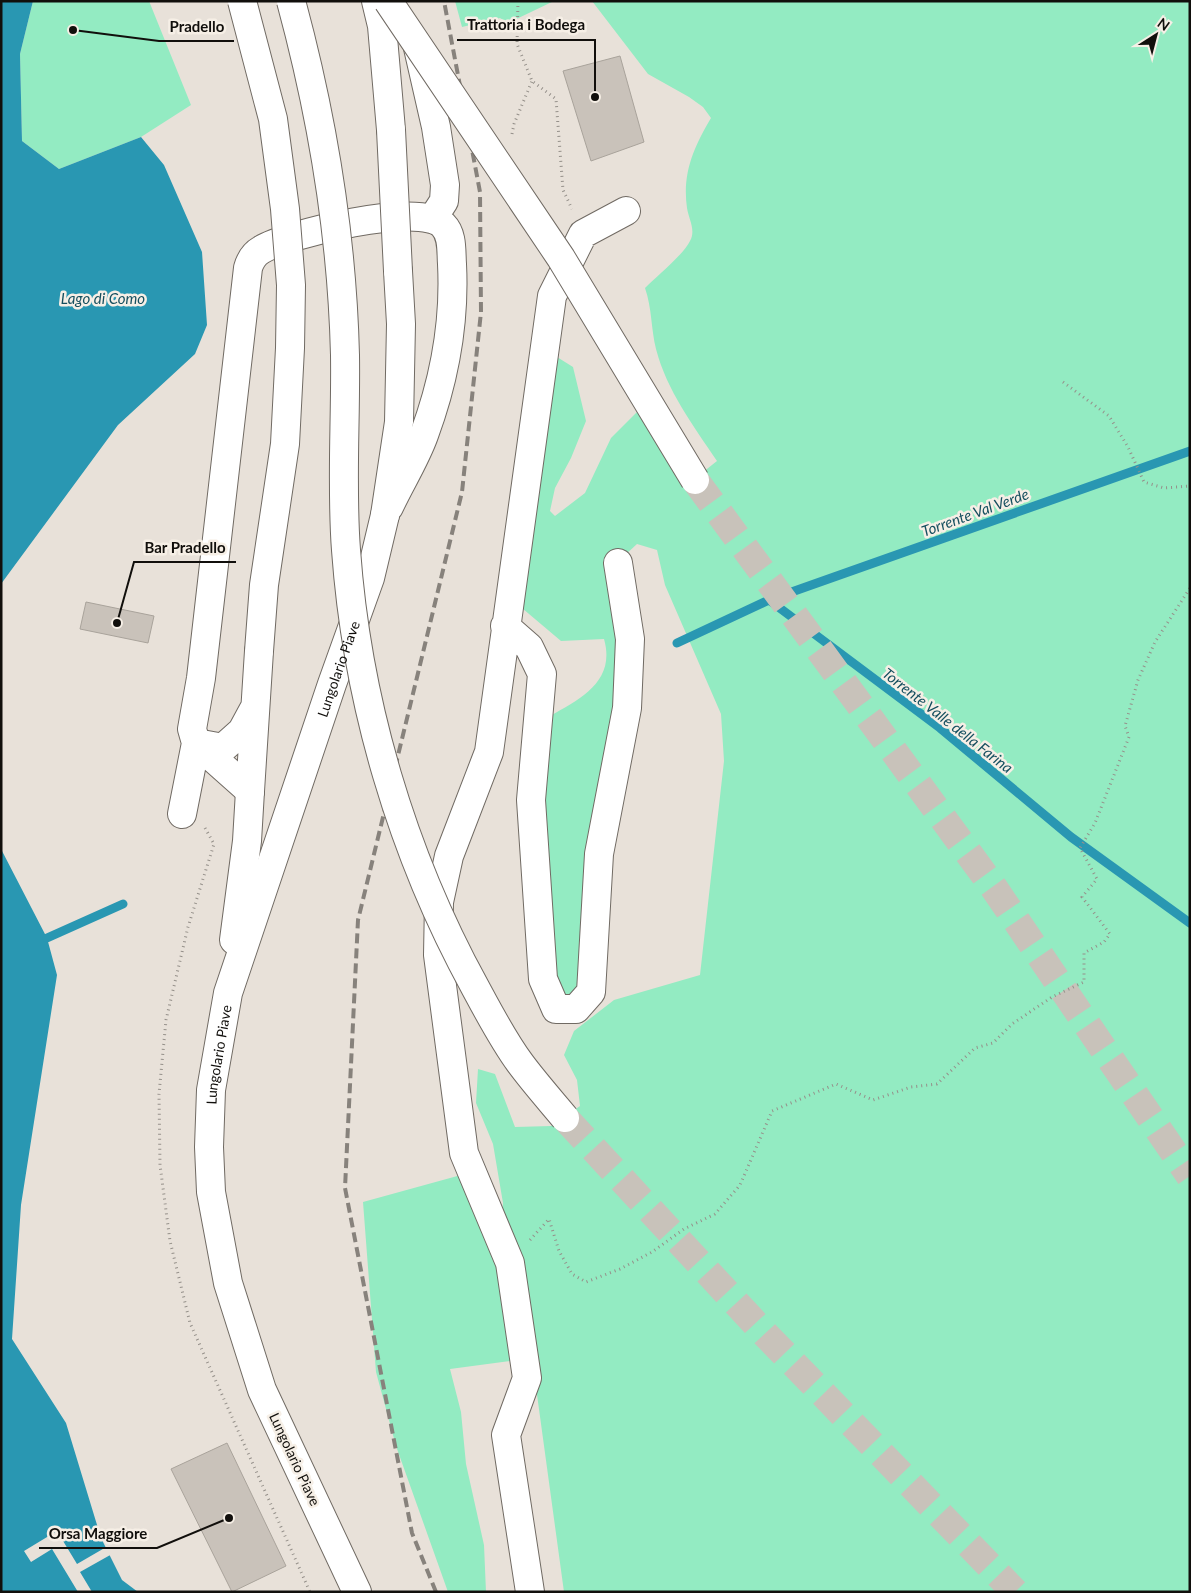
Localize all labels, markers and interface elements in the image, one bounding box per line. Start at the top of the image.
callout: Trattoria i Bodega [457,10,595,40]
north arrow [1131,10,1181,60]
callout: Pradello [159,11,234,41]
text: N [1155,14,1173,34]
text: Trattoria i Bodega [467,15,585,33]
text: Pradello [170,17,225,35]
water label: Lago di Como [61,289,145,307]
water label: Torrente Val Verde [919,484,1031,540]
callout: Bar Pradello [134,532,236,562]
text: Bar Pradello [144,538,226,556]
street label: Lungolario Piave [313,618,363,719]
water label: Torrente Valle della Farina [879,664,1017,777]
street label: Lungolario Piave [202,1004,234,1105]
street label: Lungolario Piave [266,1410,324,1508]
callout: Orsa Maggiore [39,1518,157,1548]
text: Orsa Maggiore [49,1524,147,1542]

